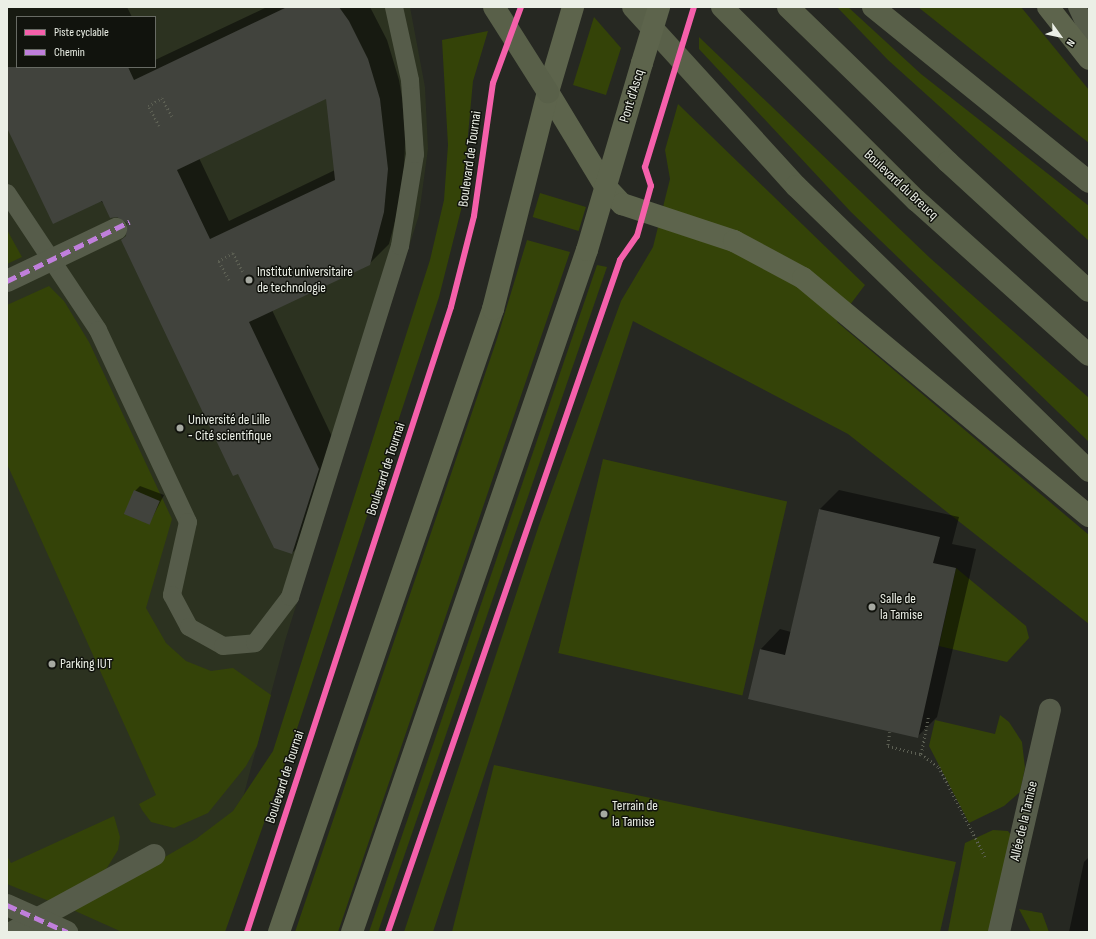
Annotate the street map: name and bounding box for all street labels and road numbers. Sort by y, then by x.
street label: Pont d'Ascq [616,67,648,125]
street label: Boulevard de Tournai [455,110,485,208]
street label: Boulevard du Breucq [860,146,942,224]
street label: Boulevard de Tournai [363,420,409,518]
street label: Boulevard de Tournai [262,728,308,826]
street label: Allée de la Tamise [1007,780,1041,862]

